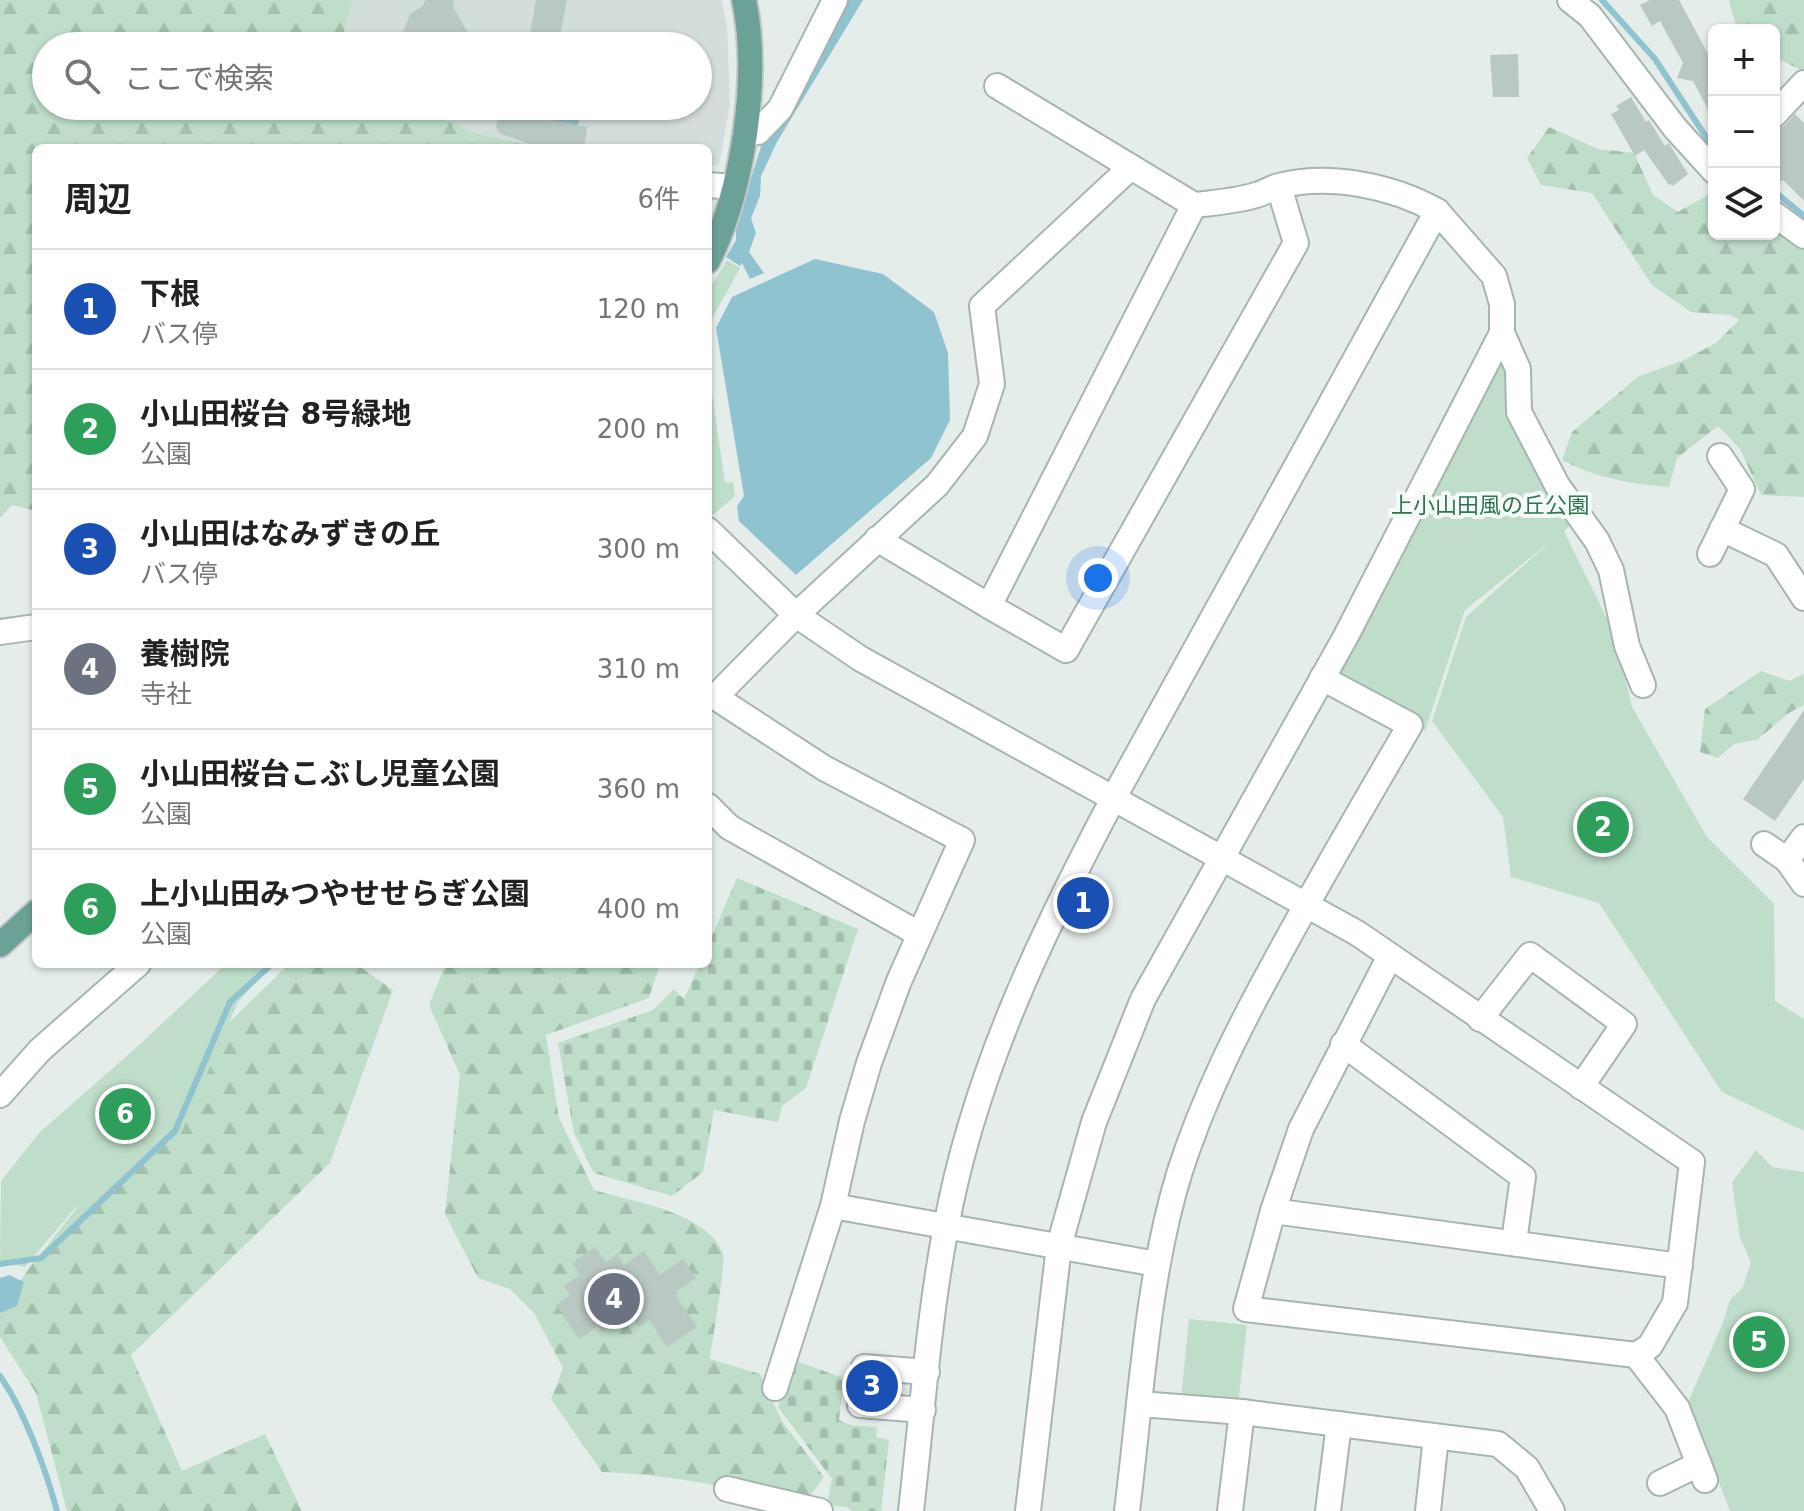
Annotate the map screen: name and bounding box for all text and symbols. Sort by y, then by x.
map controls [1708,24,1780,240]
button: + [1708,24,1780,96]
search box [32,32,712,120]
icon: search [60,54,104,98]
text: ここで検索 [124,61,274,96]
button: − [1708,96,1780,168]
button: layers [1708,168,1780,240]
text: 周辺 [64,179,132,219]
text: 6件 [637,184,680,214]
text: 下根 [140,276,200,311]
text: 1 [81,294,99,324]
text: 120 m [597,294,680,324]
text: バス停 [140,319,218,349]
text: 小山田桜台 8号緑地 [140,396,411,431]
text: 2 [81,414,99,444]
text: 200 m [597,414,680,444]
text: 公園 [140,439,192,469]
park label: 上小山田風の丘公園 [1391,493,1589,518]
text: 小山田はなみずきの丘 [140,516,440,551]
text: 3 [81,534,99,564]
text: 300 m [597,534,680,564]
your location [1078,558,1118,598]
text: バス停 [140,559,218,589]
text: 養樹院 [140,636,230,671]
text: 4 [81,654,99,684]
text: 310 m [597,654,680,684]
text: 寺社 [140,679,192,709]
text: 小山田桜台こぶし児童公園 [140,756,500,791]
text: 5 [81,774,99,804]
text: 360 m [597,774,680,804]
pin: 2 [1577,797,1629,857]
text: 公園 [140,799,192,829]
pin: 1 [1057,873,1109,933]
text: 上小山田みつやせせらぎ公園 [140,876,530,911]
text: 6 [81,894,99,924]
text: 400 m [597,894,680,924]
text: 公園 [140,919,192,949]
pin: 6 [99,1084,151,1144]
pin: 4 [588,1269,640,1329]
pin: 5 [1733,1312,1785,1372]
pin: 3 [846,1356,898,1416]

